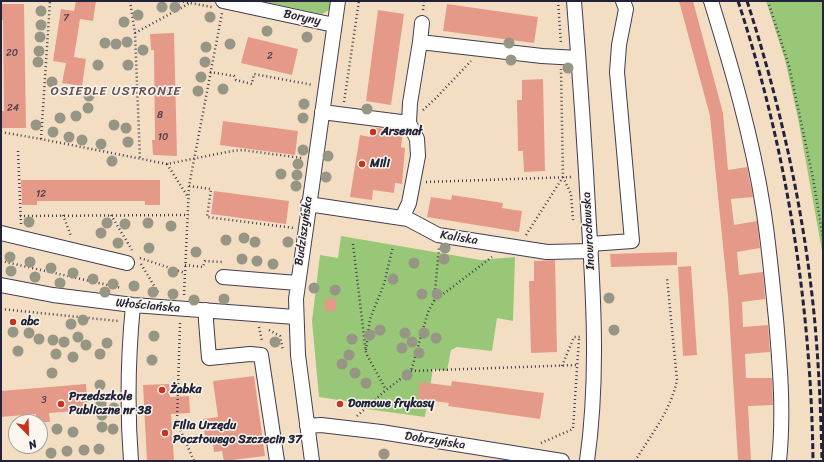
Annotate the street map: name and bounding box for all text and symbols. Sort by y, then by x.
street label: Boryny [282,7,322,29]
house number: 7 [63,12,69,24]
house number: 20 [6,47,18,59]
house number: 2 [267,50,273,62]
district label: OSIEDLE USTRONIE [52,84,180,100]
house number: 24 [7,102,19,114]
house number: 8 [157,109,163,121]
place label: Arsenał [381,125,422,139]
marker: Arsenał [368,127,378,137]
house number: 10 [158,131,168,143]
place label: Mili [370,157,390,171]
marker: Mili [357,159,367,169]
house number: 12 [36,188,46,200]
street label: Inowrocławska [580,192,598,270]
street label: Budziszyńska [292,195,316,267]
street label: Kaliska [439,228,479,248]
street label: Włościańska [115,296,181,316]
place label: abc [21,315,40,329]
marker: abc [8,317,18,327]
place label: Żabka [170,383,202,397]
marker: Żabka [157,385,167,395]
place label: Przedszkole Publiczne nr 38 [69,390,151,418]
house number: 3 [41,394,47,406]
place label: Domowe frykasy [348,397,434,411]
marker: Przedszkole Publiczne nr 38 [56,399,66,409]
marker: Domowe frykasy [335,399,345,409]
north arrow [8,414,48,454]
place label: Filia Urzędu Pocztowego Szczecin 37 [173,419,302,447]
marker: Filia Urzędu Pocztowego Szczecin 37 [160,428,170,438]
street label: Dobrzyńska [404,429,466,453]
text: N [25,434,40,455]

